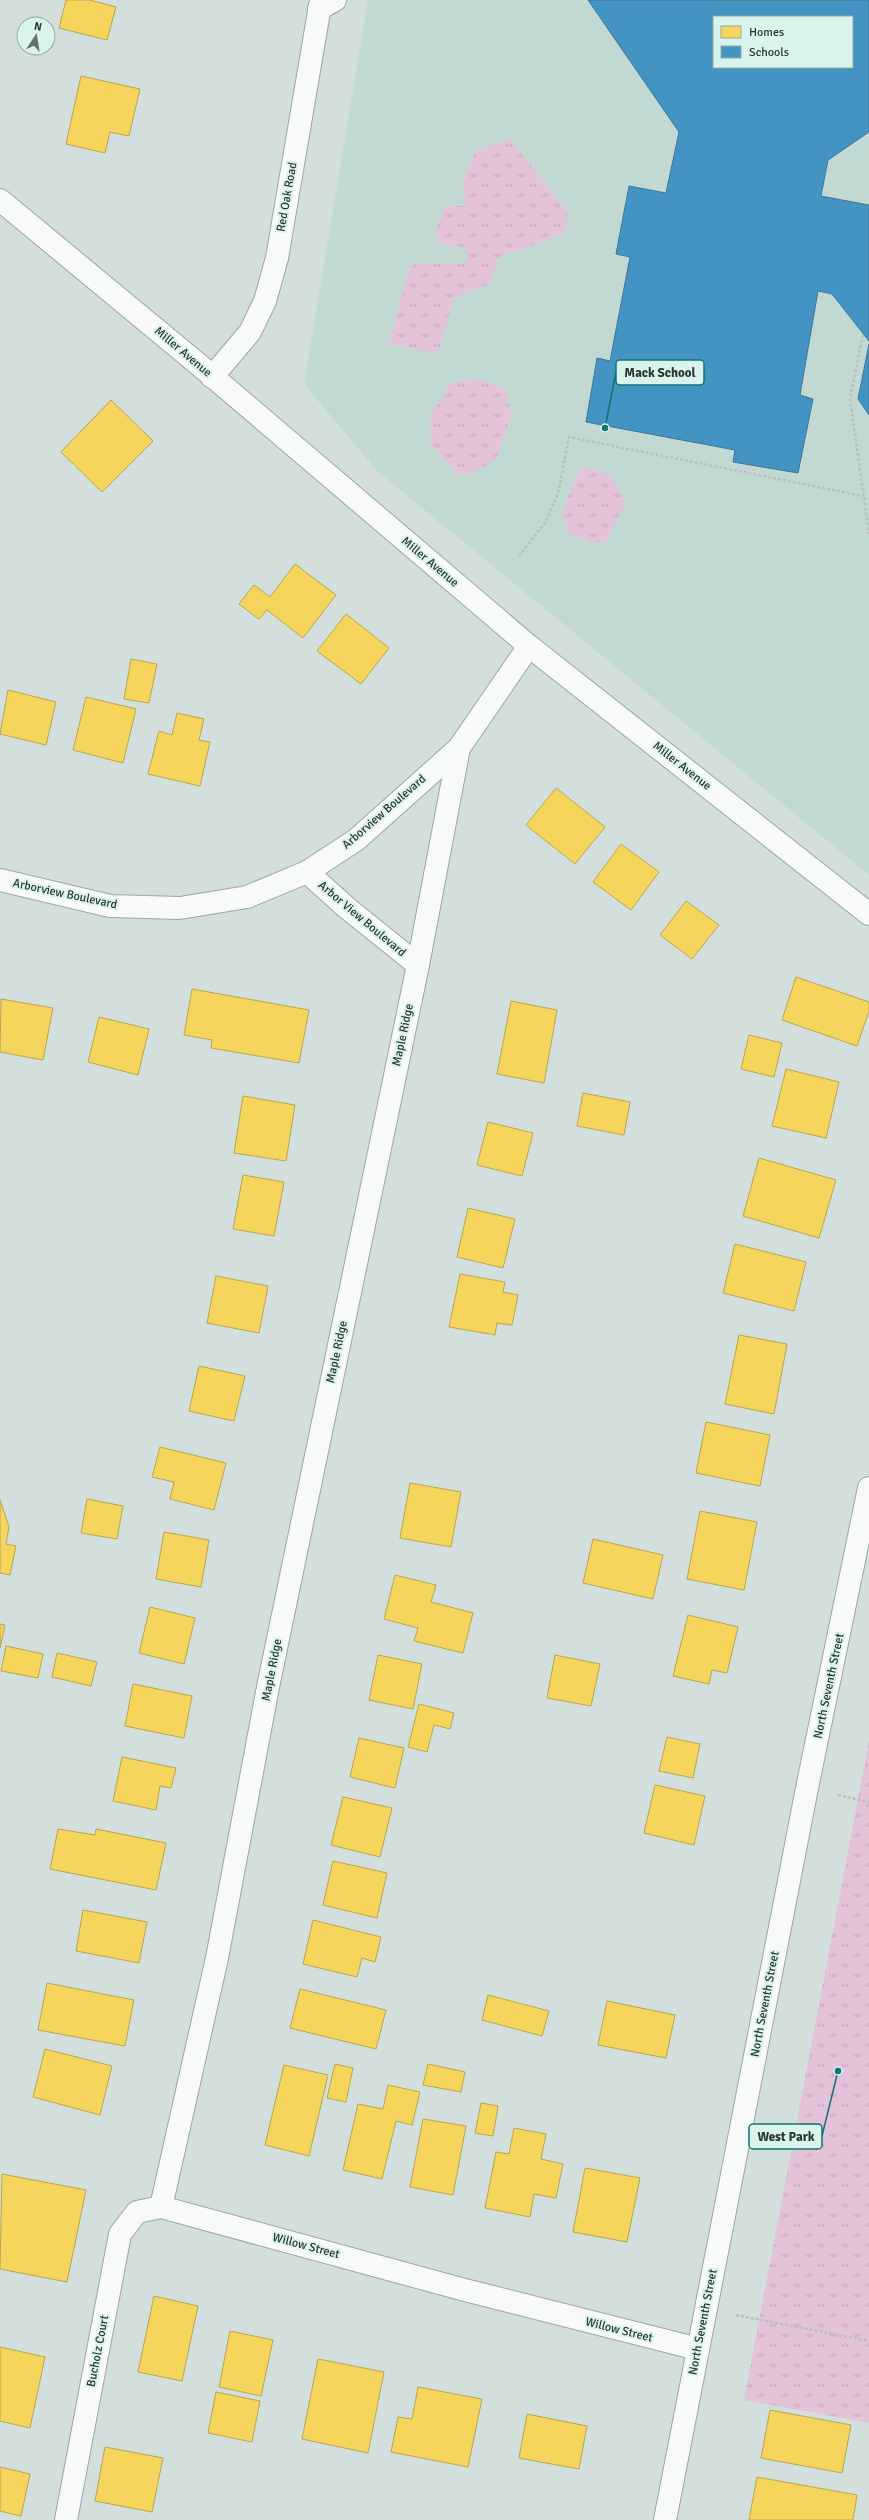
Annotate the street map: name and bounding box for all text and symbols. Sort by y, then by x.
north arrow [16,16,56,56]
legend [713,16,853,68]
text: N [33,20,43,34]
text: Homes [749,25,784,40]
text: Schools [749,45,789,60]
street label: Red Oak Road [274,161,300,233]
street label: Miller Avenue [151,324,215,380]
callout: Mack School [616,360,704,385]
text: Mack School [624,365,696,381]
street label: Miller Avenue [398,534,462,590]
street label: Miller Avenue [650,738,714,794]
street label: Arborview Boulevard [339,771,429,853]
street label: Arborview Boulevard [11,876,119,912]
street label: Arbor View Boulevard [315,878,409,960]
street label: Maple Ridge [389,1002,417,1068]
street label: Maple Ridge [323,1319,351,1385]
street label: North Seventh Street [810,1632,848,1740]
street label: Maple Ridge [259,1637,285,1703]
street label: North Seventh Street [747,1950,783,2058]
callout: West Park [749,2124,822,2149]
text: West Park [757,2129,815,2145]
street label: Willow Street [271,2230,341,2262]
street label: North Seventh Street [685,2268,721,2376]
street label: Bucholz Court [84,2314,112,2388]
street label: Willow Street [584,2314,654,2346]

